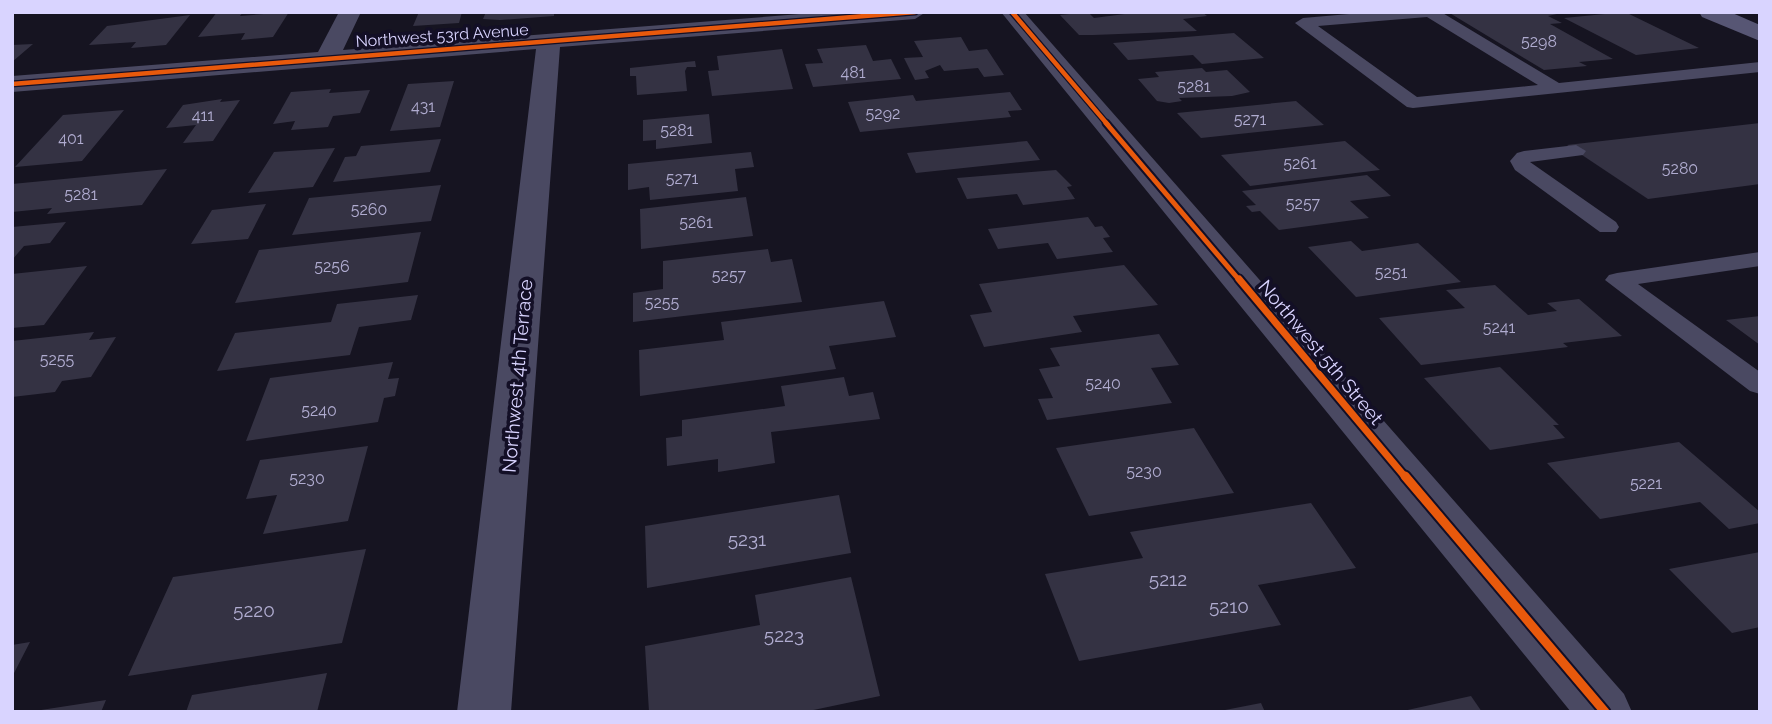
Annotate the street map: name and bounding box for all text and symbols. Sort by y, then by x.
street label: Northwest 53rd Avenue [355,20,529,51]
house number: 5298 [1521,32,1557,51]
house number: 481 [840,63,866,82]
house number: 5281 [1177,77,1211,96]
house number: 431 [411,97,435,116]
house number: 5292 [866,104,900,123]
house number: 411 [192,106,214,125]
house number: 5271 [1234,110,1266,129]
house number: 5281 [660,121,694,140]
house number: 401 [58,129,84,148]
house number: 5261 [1283,154,1317,173]
house number: 5280 [1662,159,1698,178]
house number: 5271 [666,169,698,188]
house number: 5281 [64,185,98,204]
house number: 5257 [1286,194,1321,213]
house number: 5260 [351,200,387,219]
house number: 5261 [679,213,713,232]
house number: 5256 [314,257,350,276]
house number: 5251 [1375,263,1407,282]
house number: 5257 [712,266,747,285]
street label: Northwest 5th Street [1254,275,1388,429]
street label: Northwest 4th Terrace [498,278,536,474]
house number: 5255 [645,293,680,312]
house number: 5241 [1483,318,1515,337]
house number: 5255 [40,350,75,369]
house number: 5240 [1085,374,1121,393]
house number: 5240 [301,401,337,420]
house number: 5230 [1126,462,1162,481]
house number: 5230 [289,469,325,488]
house number: 5221 [1630,474,1662,493]
house number: 5231 [728,528,766,550]
house number: 5212 [1149,568,1187,590]
house number: 5210 [1209,595,1249,617]
house number: 5220 [233,599,275,621]
house number: 5223 [764,624,804,646]

